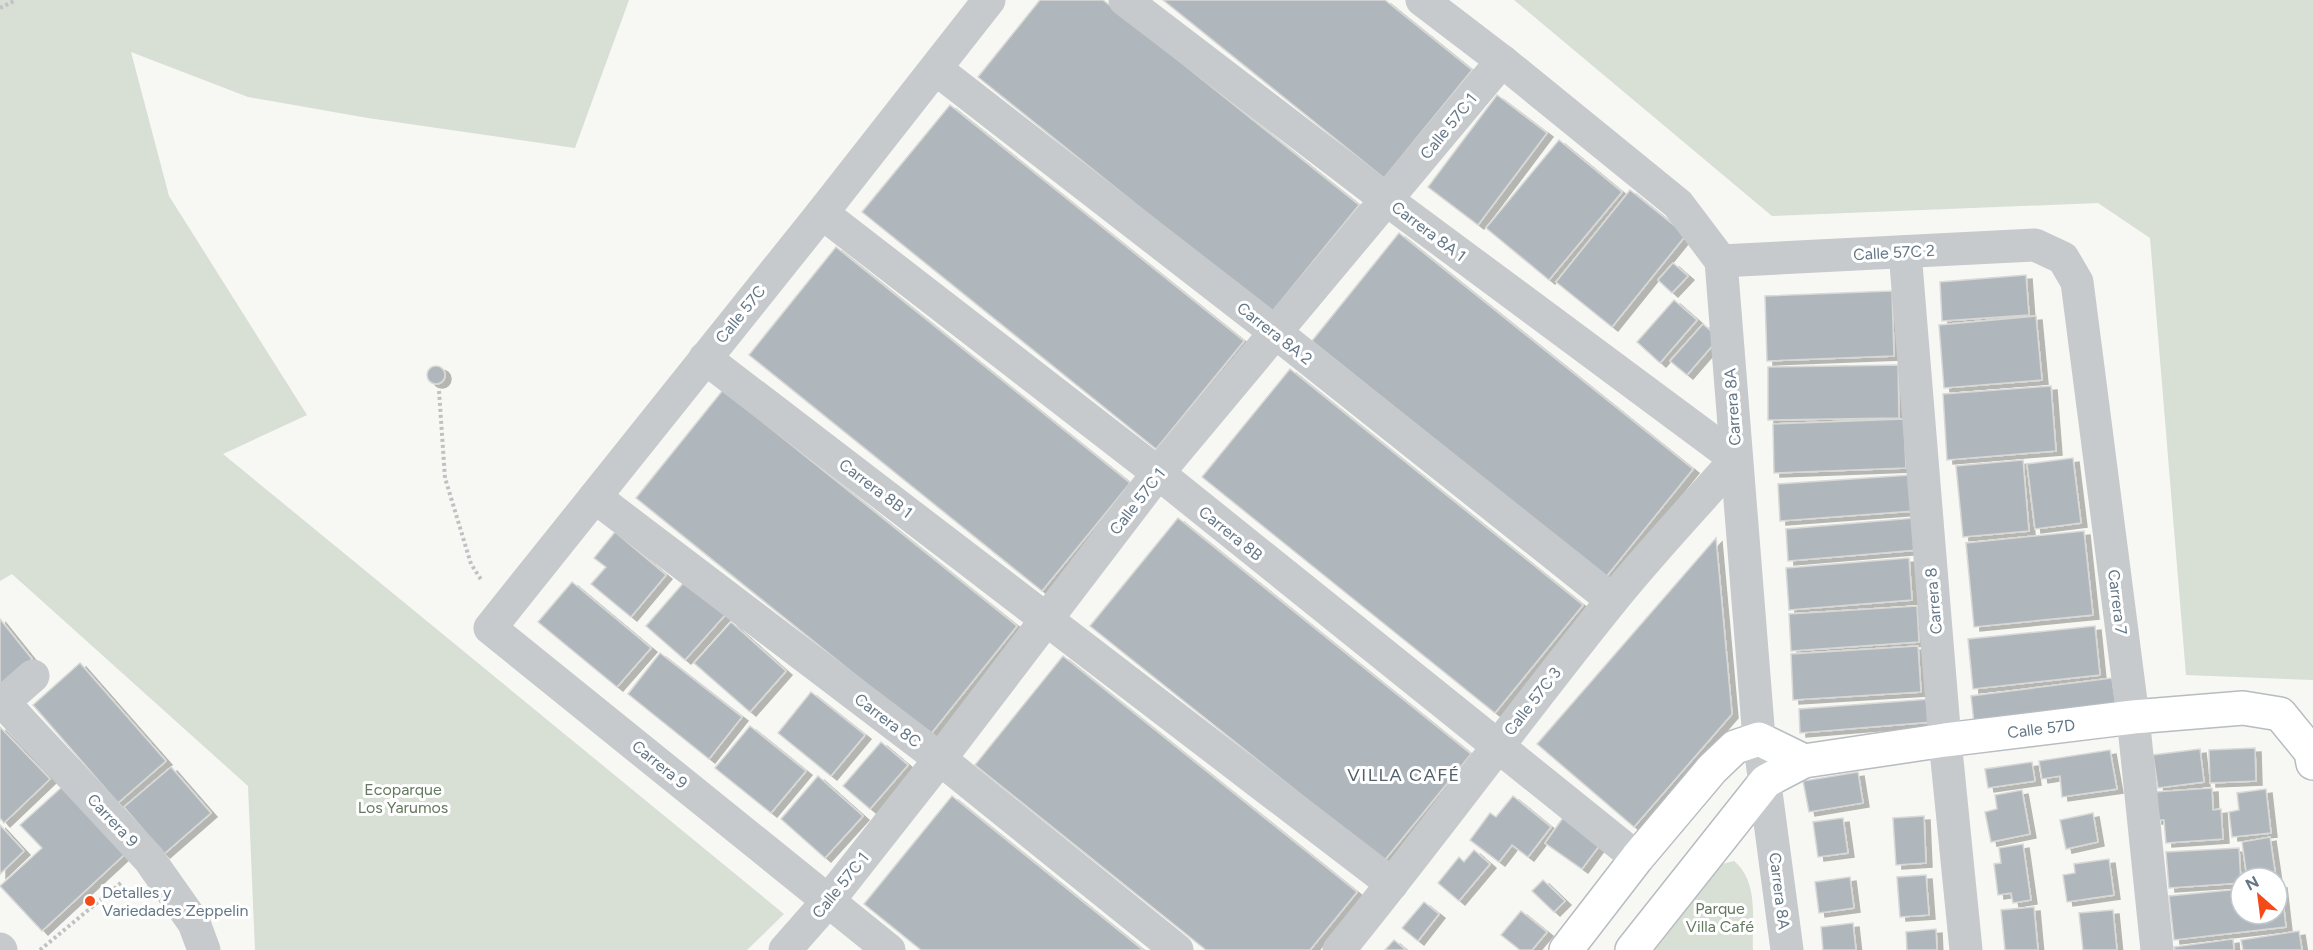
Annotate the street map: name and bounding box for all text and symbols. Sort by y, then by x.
street label: Calle 57C 1 [1416,90,1481,163]
street label: Carrera 8A 1 [1388,197,1470,265]
street label: Calle 57C 2 [1853,241,1935,264]
street label: Calle 57C [711,282,769,347]
street label: Carrera 8A 2 [1233,298,1316,369]
street label: Carrera 8A [1720,368,1745,446]
street label: Carrera 8B 1 [835,455,916,522]
street label: Calle 57C 1 [1105,464,1169,538]
street label: Carrera 8B [1195,502,1267,565]
street label: Carrera 8 [1921,567,1946,635]
street label: Carrera 7 [2104,568,2131,636]
street label: Calle 57C 3 [1500,663,1565,739]
street label: Carrera 8C [851,689,925,751]
street label: Calle 57D [2006,715,2076,742]
street label: Carrera 9 [628,736,691,792]
district label: VILLA CAFÉ [1347,764,1461,786]
park label: Ecoparque Los Yarumos [358,780,448,817]
street label: Carrera 9 [83,790,142,851]
street label: Calle 57C 1 [808,849,873,922]
street label: Carrera 8A [1765,851,1794,931]
north arrow [2229,866,2289,926]
text: N [2242,872,2262,894]
place label: Detalles y Variedades Zeppelin [102,883,248,920]
marker: Detalles y Variedades Zeppelin [83,894,97,908]
park label: Parque Villa Café [1686,899,1754,936]

